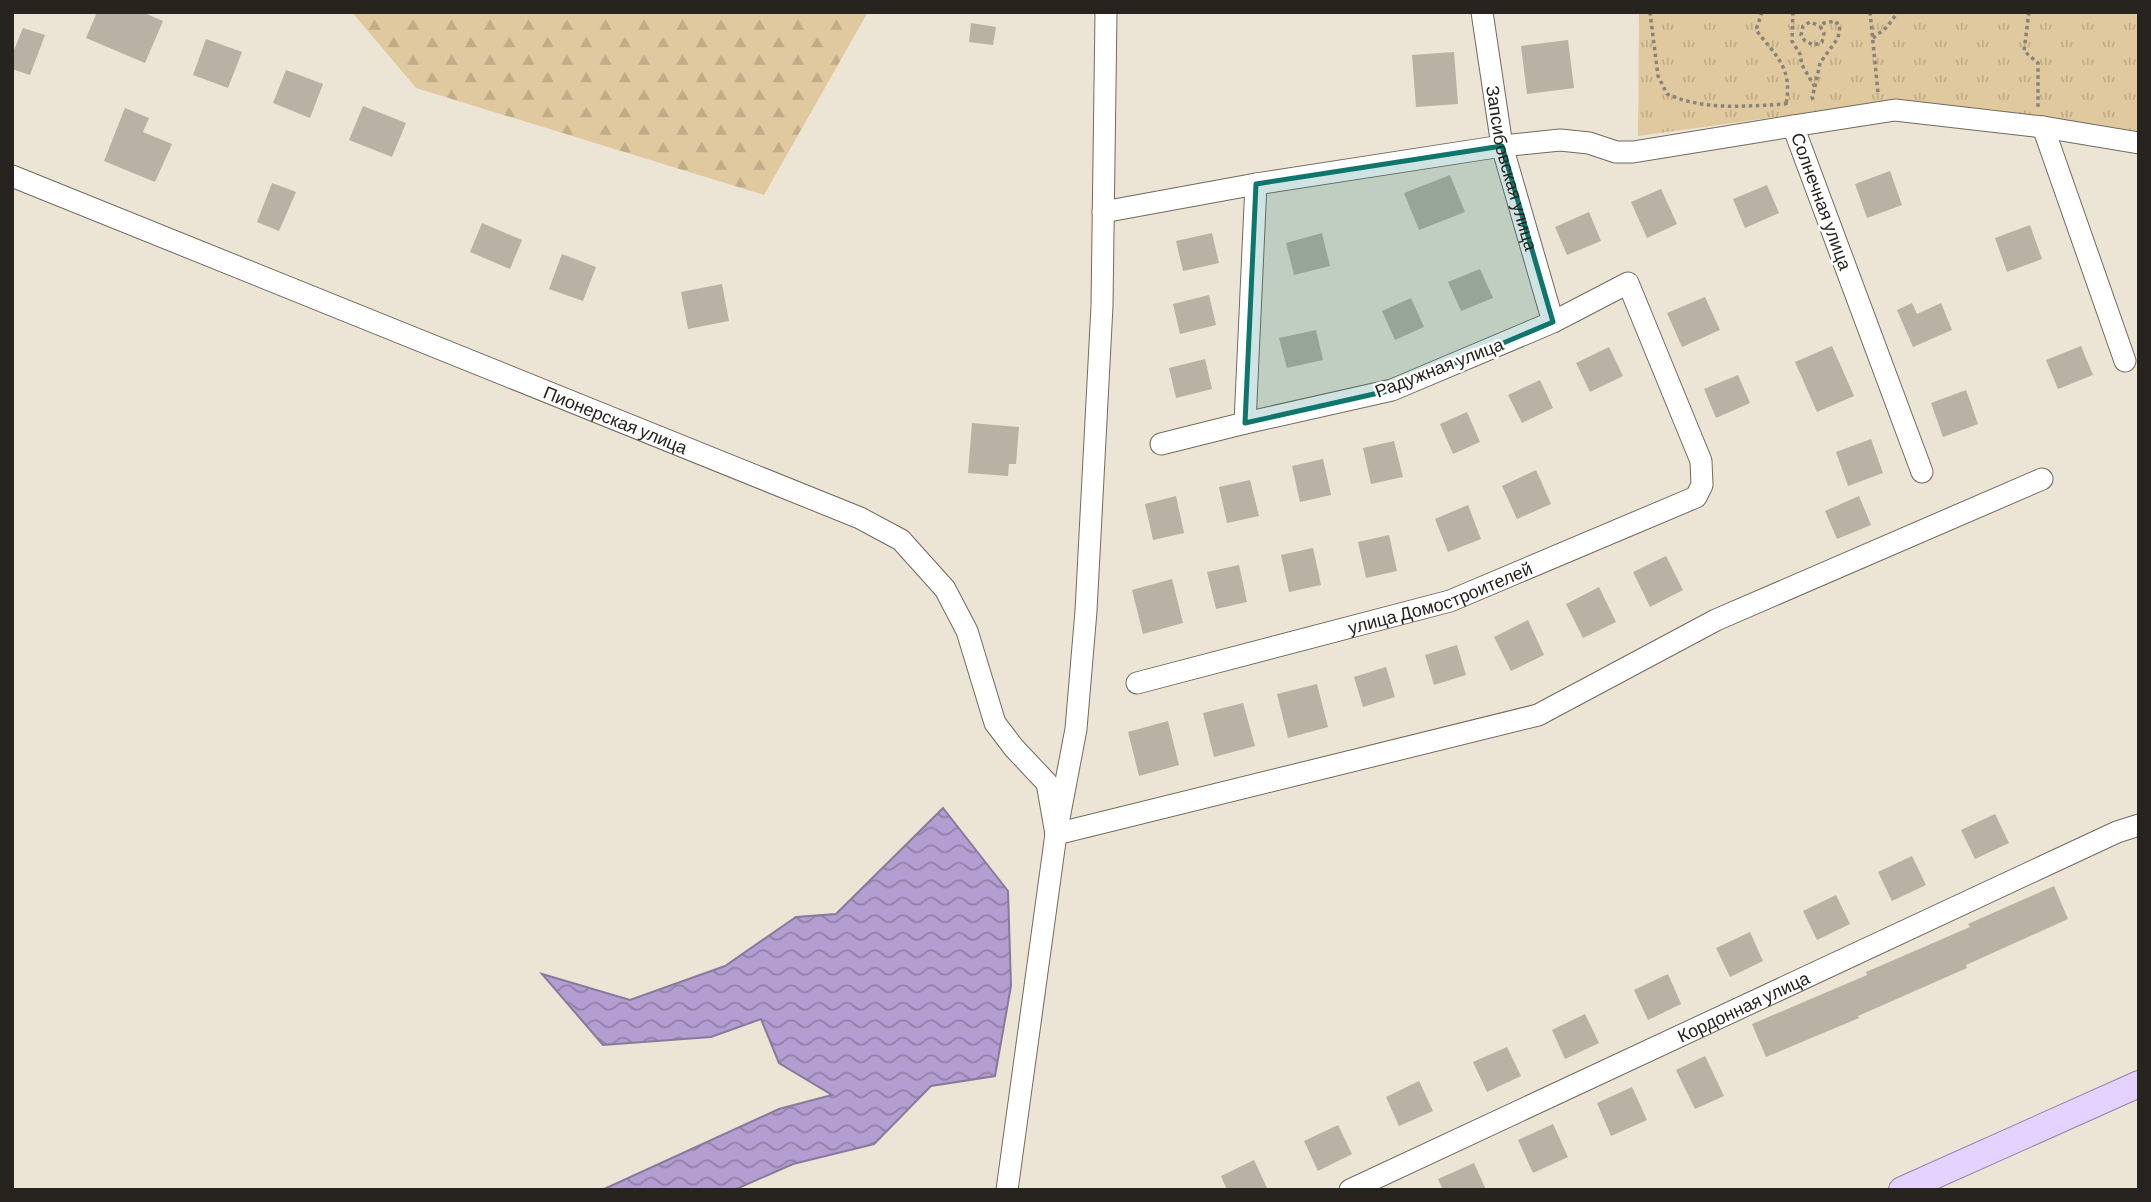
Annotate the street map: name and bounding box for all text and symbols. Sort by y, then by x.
street label: Запсибовская улица [1482,84,1543,254]
street label: Солнечная улица [1787,129,1857,274]
street label: Радужная улица [1372,332,1507,402]
street label: Пионерская улица [541,381,692,459]
street label: улица Домостроителей [1345,557,1535,638]
street label: Кордонная улица [1674,966,1814,1047]

